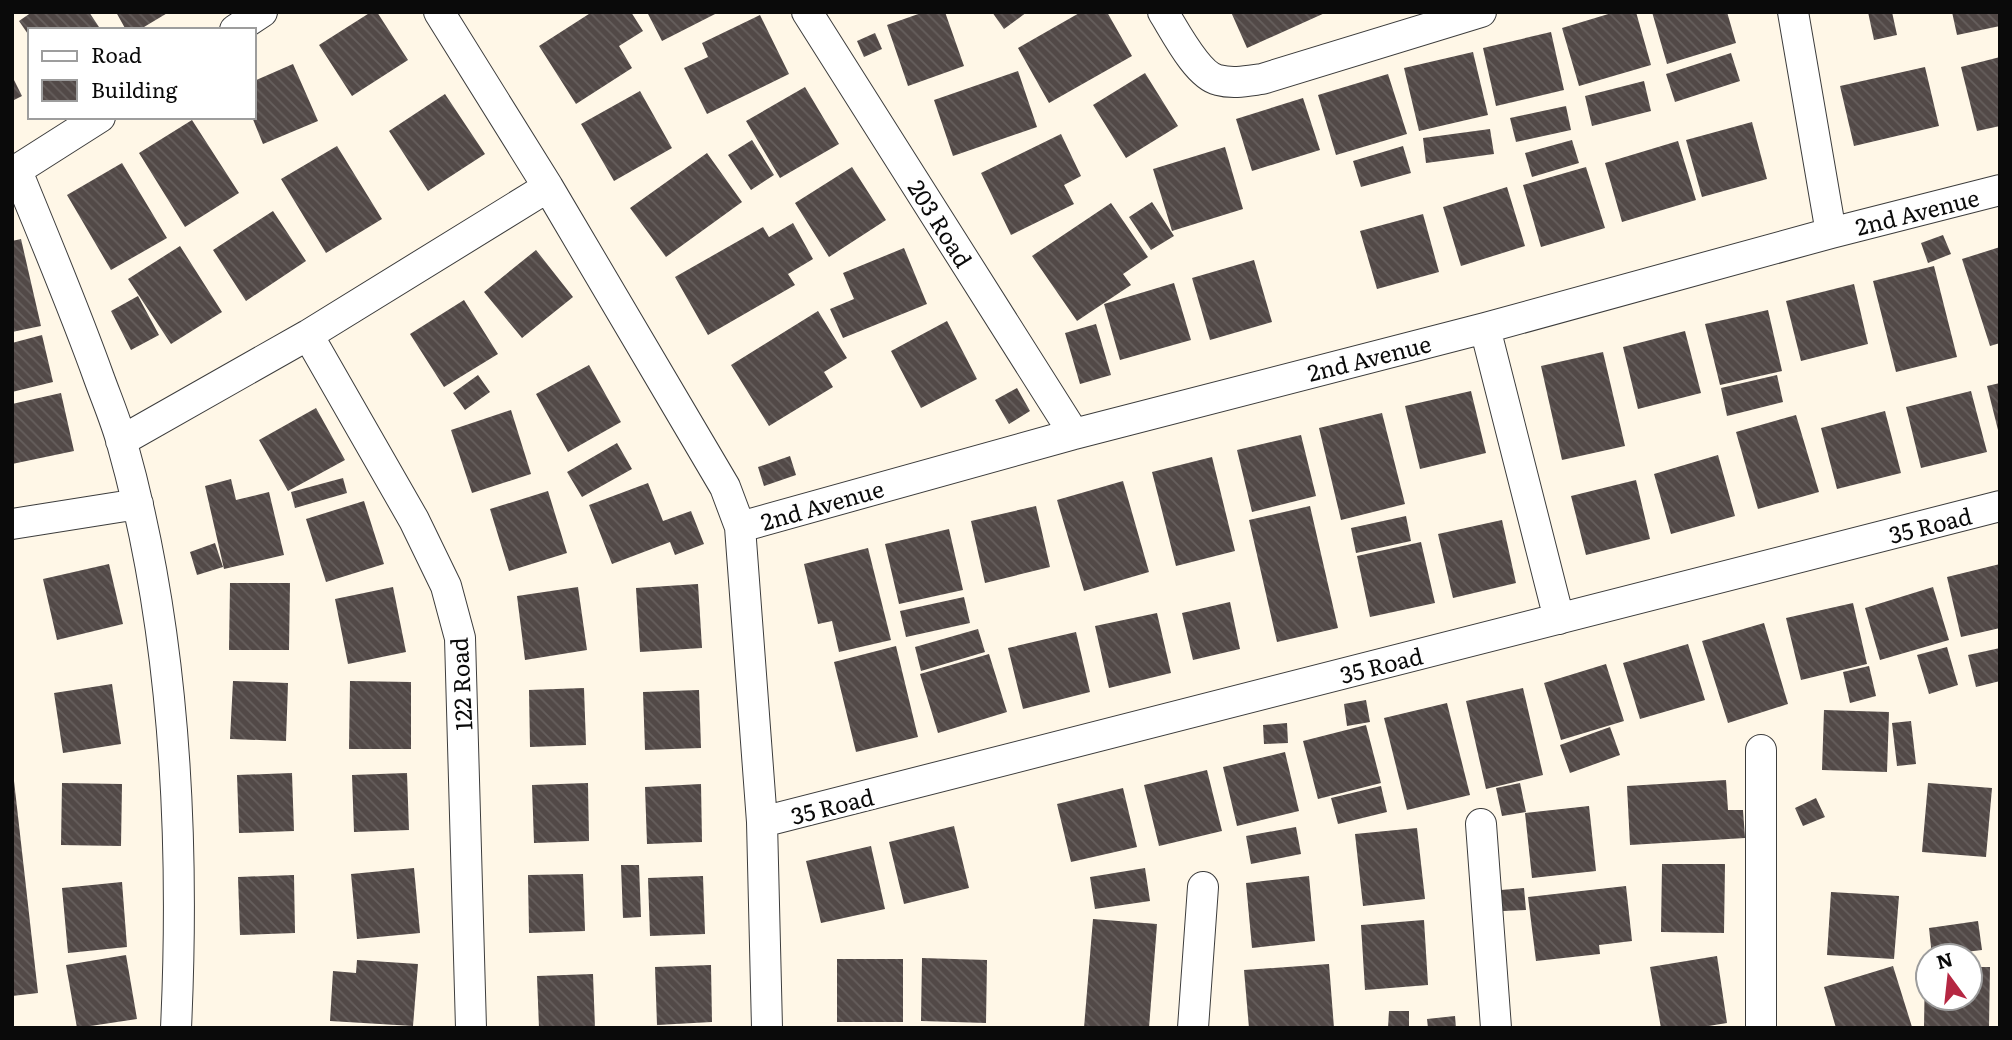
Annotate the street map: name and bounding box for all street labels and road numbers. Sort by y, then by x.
street label: 203 Road [901,173,981,273]
street label: 2nd Avenue [1852,179,1982,243]
street label: 2nd Avenue [1304,325,1434,389]
street label: 2nd Avenue [757,470,887,538]
street label: 35 Road [1885,497,1975,551]
street label: 122 Road [441,637,479,731]
street label: 35 Road [1336,637,1426,691]
street label: 35 Road [787,778,877,832]

